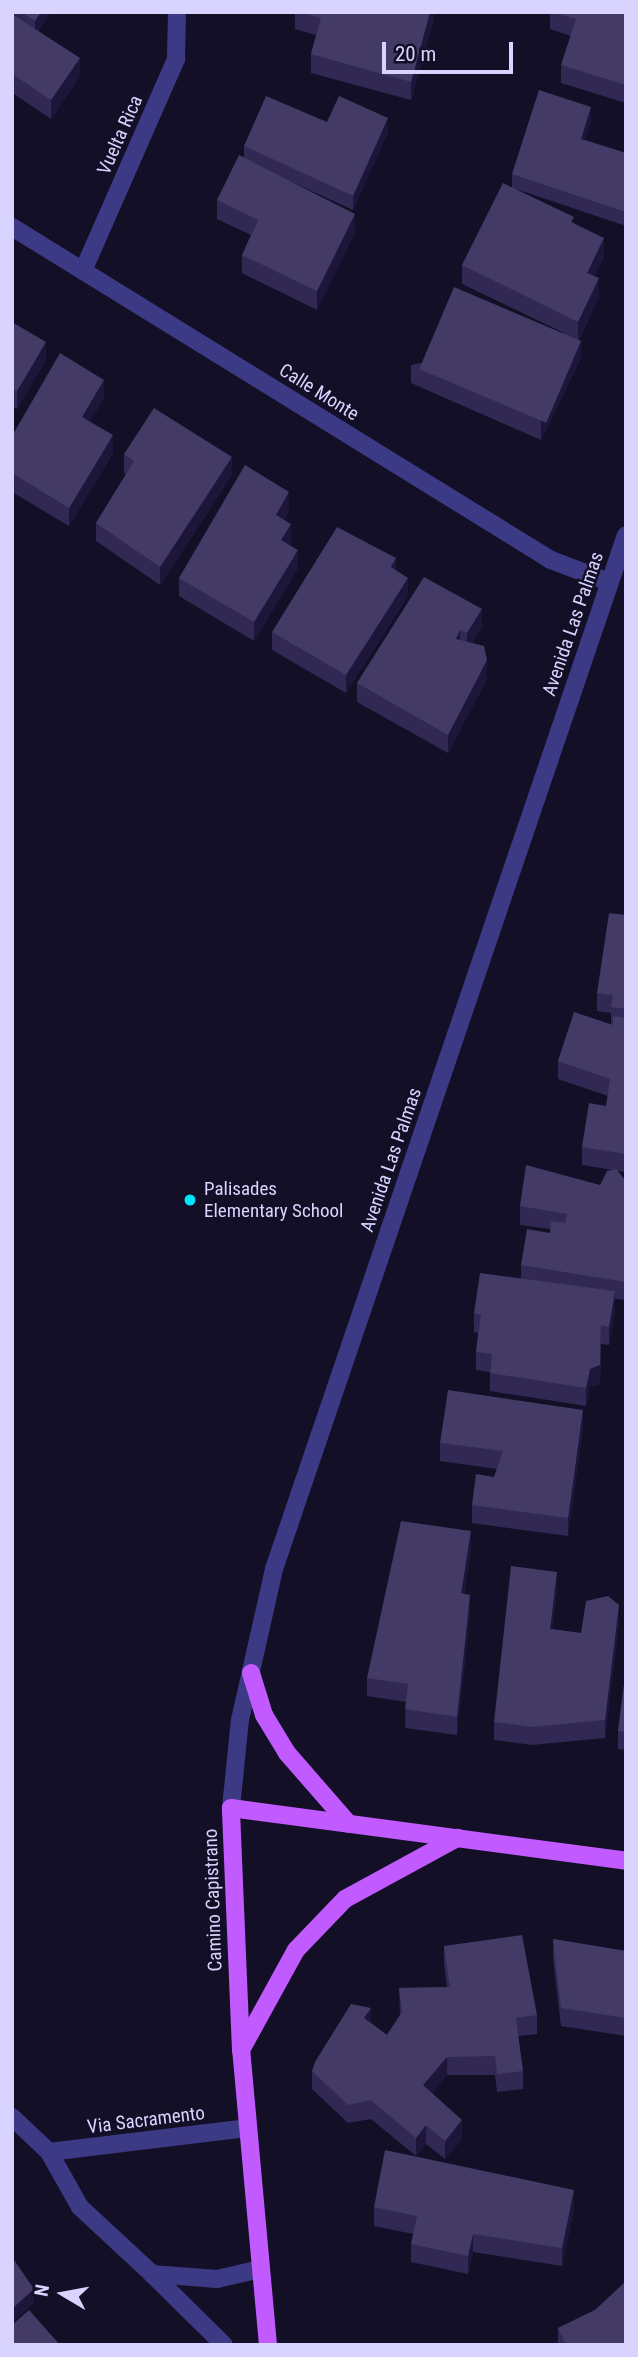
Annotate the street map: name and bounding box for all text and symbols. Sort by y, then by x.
scale bar [386,28,517,72]
text: 20 m [395,42,436,66]
street label: Vuelta Rica [92,92,148,178]
street label: Calle Monte [275,359,363,425]
street label: Avenida Las Palmas [538,549,608,699]
street label: Avenida Las Palmas [356,1085,426,1235]
place label: Palisades Elementary School [204,1178,343,1222]
marker: Palisades Elementary School [182,1192,198,1208]
street label: Camino Capistrano [199,1828,227,1972]
street label: Via Sacramento [86,2101,206,2139]
north arrow [28,2259,98,2329]
text: N [29,2283,54,2298]

